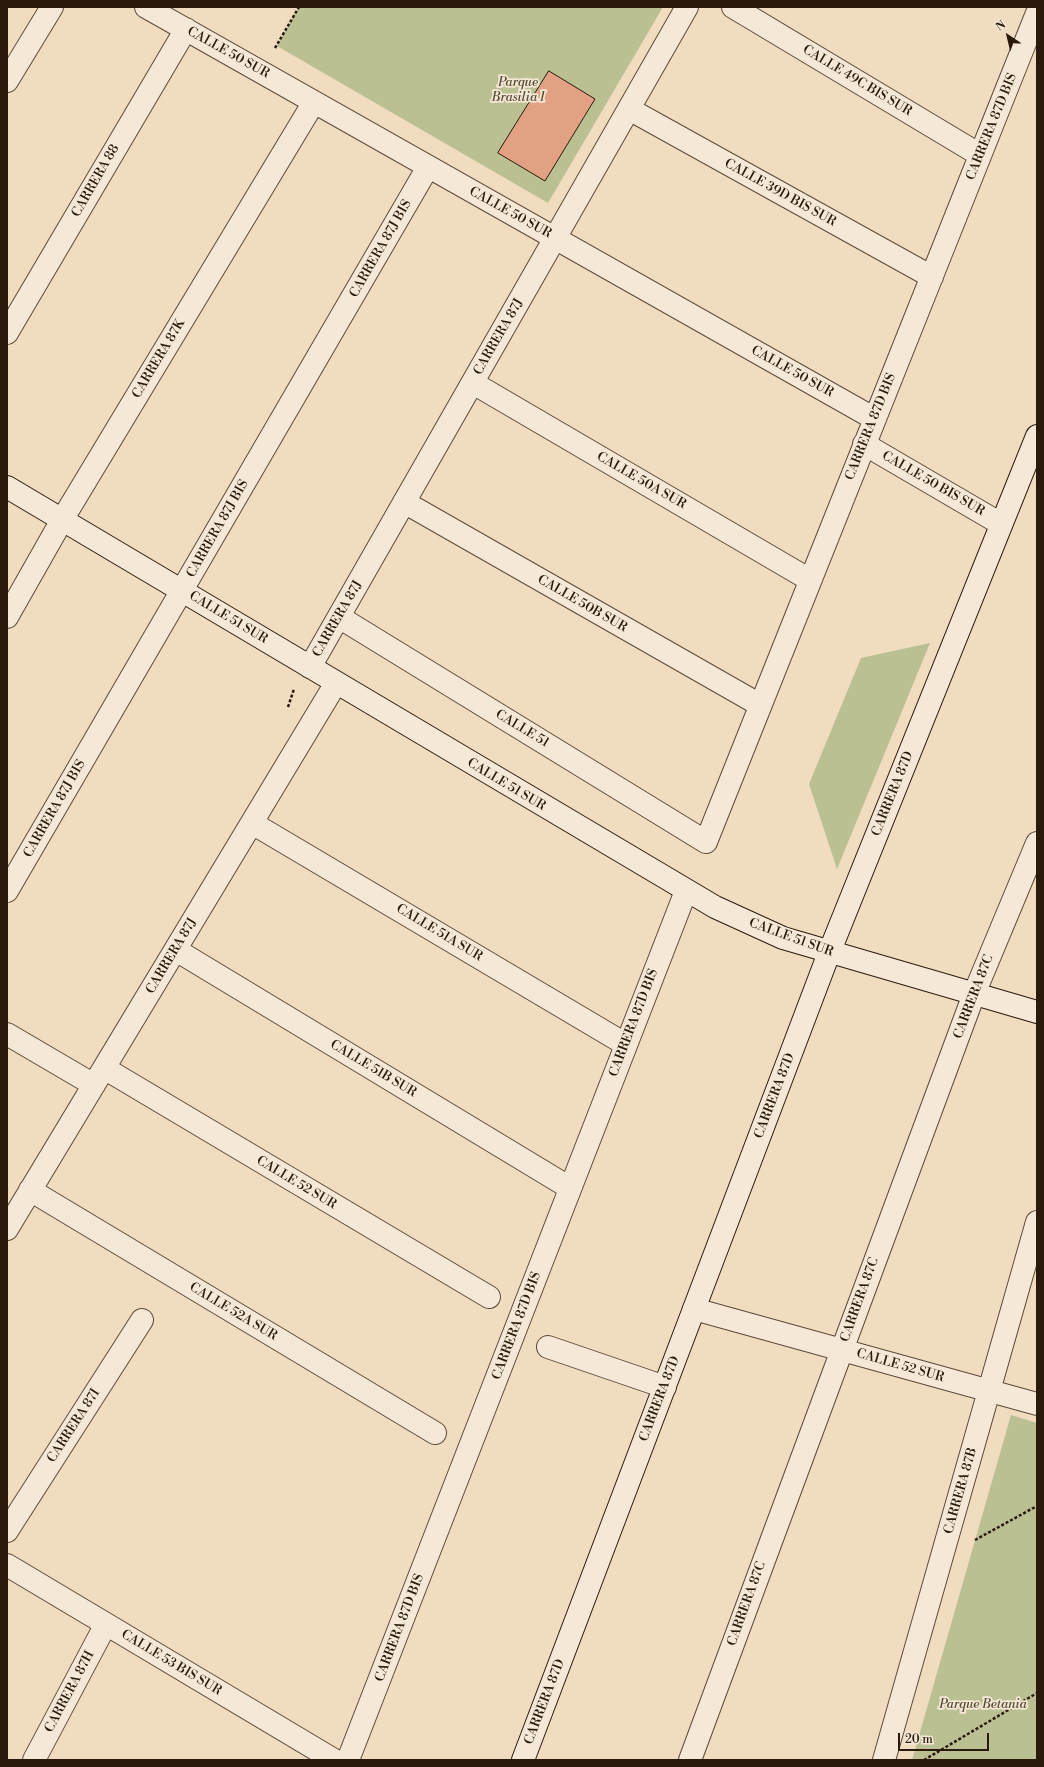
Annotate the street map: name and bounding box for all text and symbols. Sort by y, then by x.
north arrow [988,16,1028,56]
text: N [994,18,1009,34]
street label: CALLE 50 SUR [184,24,272,82]
street label: CALLE 49C BIS SUR [800,42,914,120]
street label: CARRERA 87D BIS [963,71,1021,183]
park label: Parque Brasilia I [492,75,544,106]
street label: CARRERA 88 [69,142,123,220]
street label: CALLE 39D BIS SUR [721,156,839,230]
street label: CALLE 50 SUR [466,184,554,242]
street label: CARRERA 87J BIS [347,197,415,301]
street label: CARRERA 87J [471,296,527,378]
street label: CARRERA 87K [129,317,189,401]
street label: CALLE 50 SUR [748,343,836,401]
street label: CARRERA 87D BIS [842,371,900,483]
street label: CALLE 50 BIS SUR [879,448,987,520]
street label: CALLE 50A SUR [594,449,688,513]
street label: CARRERA 87J BIS [184,477,252,581]
street label: CALLE 50B SUR [534,572,630,636]
street label: CARRERA 87J [310,578,366,660]
street label: CALLE 51 SUR [186,589,270,647]
street label: CALLE 51 [492,707,552,751]
street label: CARRERA 87D [869,749,917,839]
street label: CALLE 51 SUR [464,756,548,814]
street label: CARRERA 87J BIS [21,757,89,861]
street label: CALLE 51A SUR [393,901,485,965]
street label: CARRERA 87J [143,915,201,997]
street label: CALLE 51 SUR [747,916,835,960]
street label: CARRERA 87C [951,953,997,1041]
street label: CARRERA 87D BIS [606,967,662,1079]
street label: CALLE 51B SUR [327,1037,419,1101]
street label: CARRERA 87D [752,1051,798,1141]
street label: CALLE 52 SUR [253,1153,339,1213]
street label: CARRERA 87C [837,1256,883,1344]
street label: CARRERA 87D BIS [489,1270,545,1382]
street label: CALLE 52A SUR [186,1280,280,1344]
street label: CALLE 52 SUR [854,1346,946,1386]
street label: CARRERA 87D [637,1354,683,1444]
street label: CARRERA 87I [44,1386,104,1466]
street label: CARRERA 87B [941,1446,981,1536]
street label: CARRERA 87C [724,1560,770,1648]
street label: CARRERA 87D BIS [372,1572,428,1684]
street label: CALLE 53 BIS SUR [118,1627,224,1699]
street label: CARRERA 87H [42,1648,98,1736]
street label: CARRERA 87D [522,1657,568,1747]
park label: Parque Betania [939,1697,1027,1713]
scale bar [900,1725,991,1751]
text: 20 m [905,1732,933,1747]

